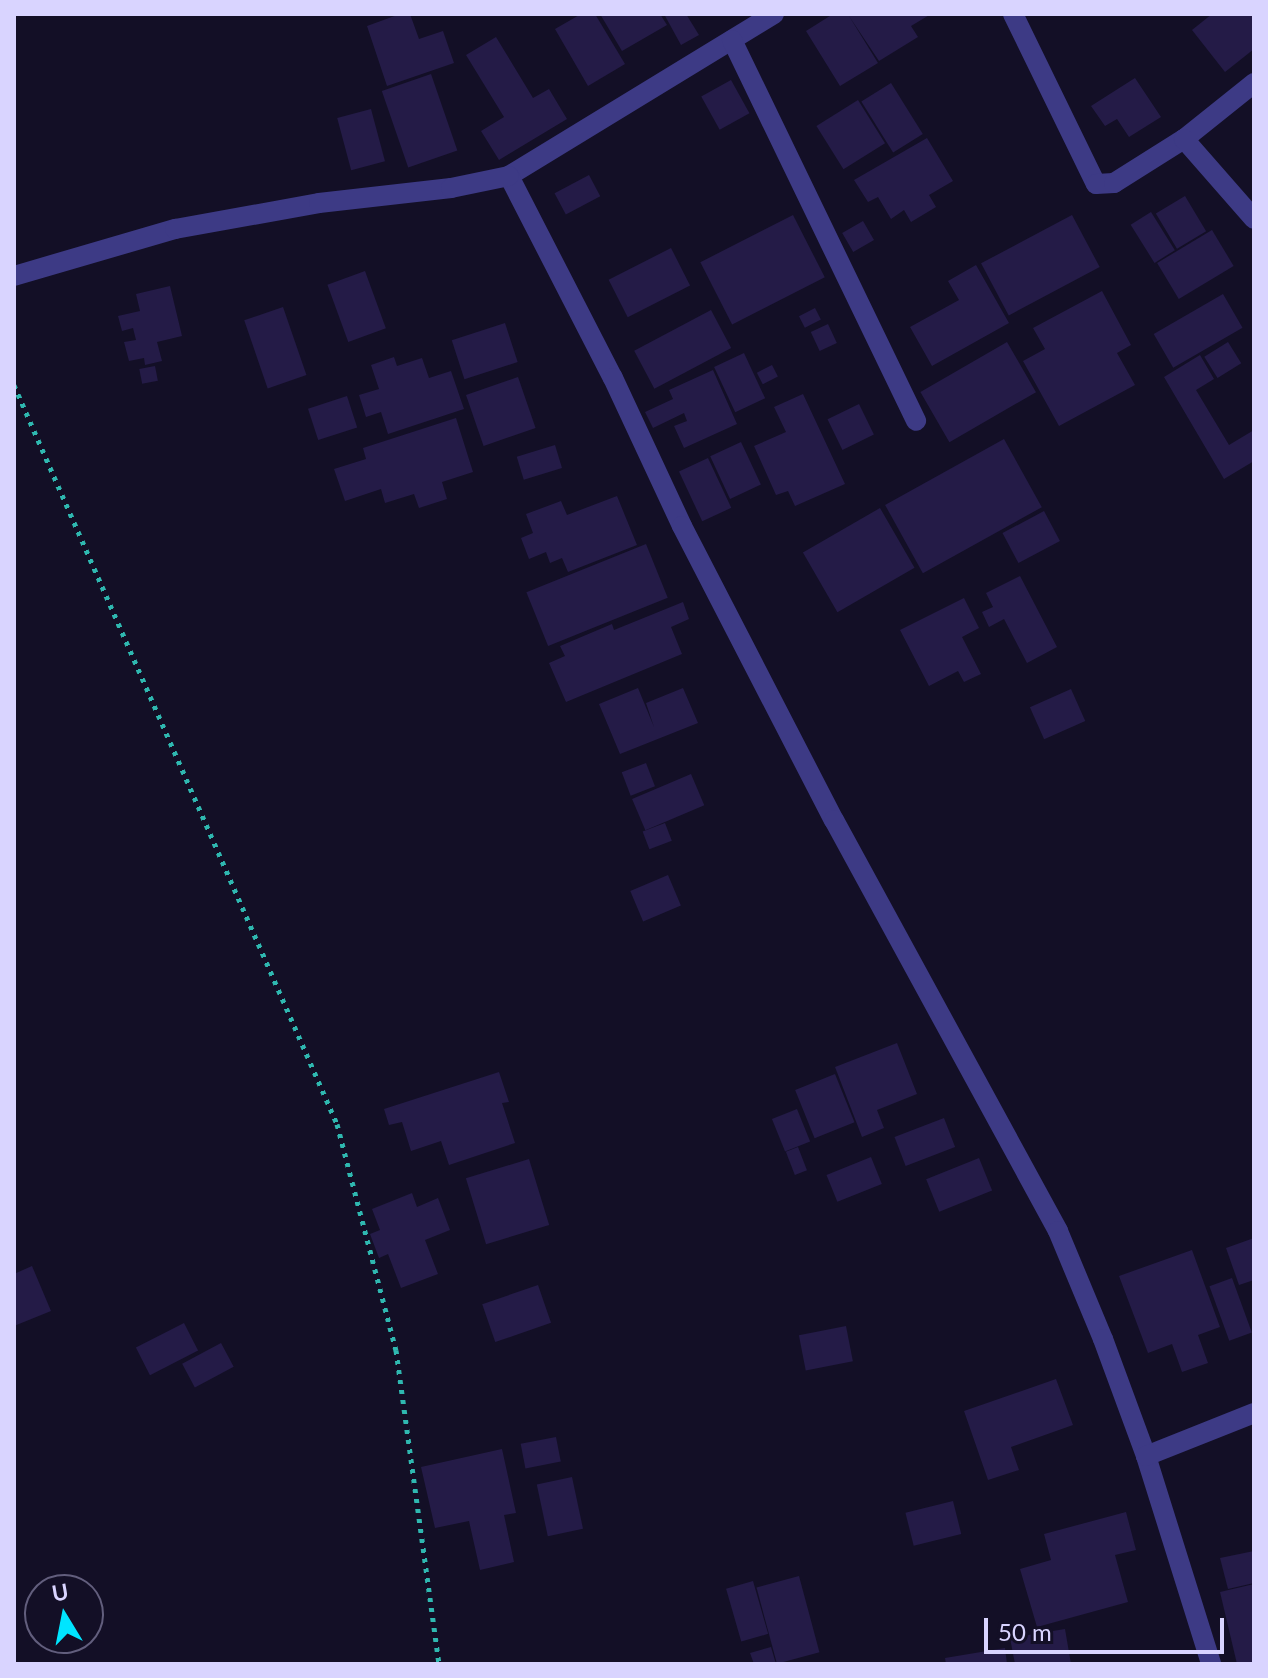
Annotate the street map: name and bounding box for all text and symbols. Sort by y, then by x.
north arrow [24,1574,104,1654]
text: U [50,1577,70,1607]
scale bar [988,1602,1228,1652]
text: 50 m [998,1617,1052,1646]

